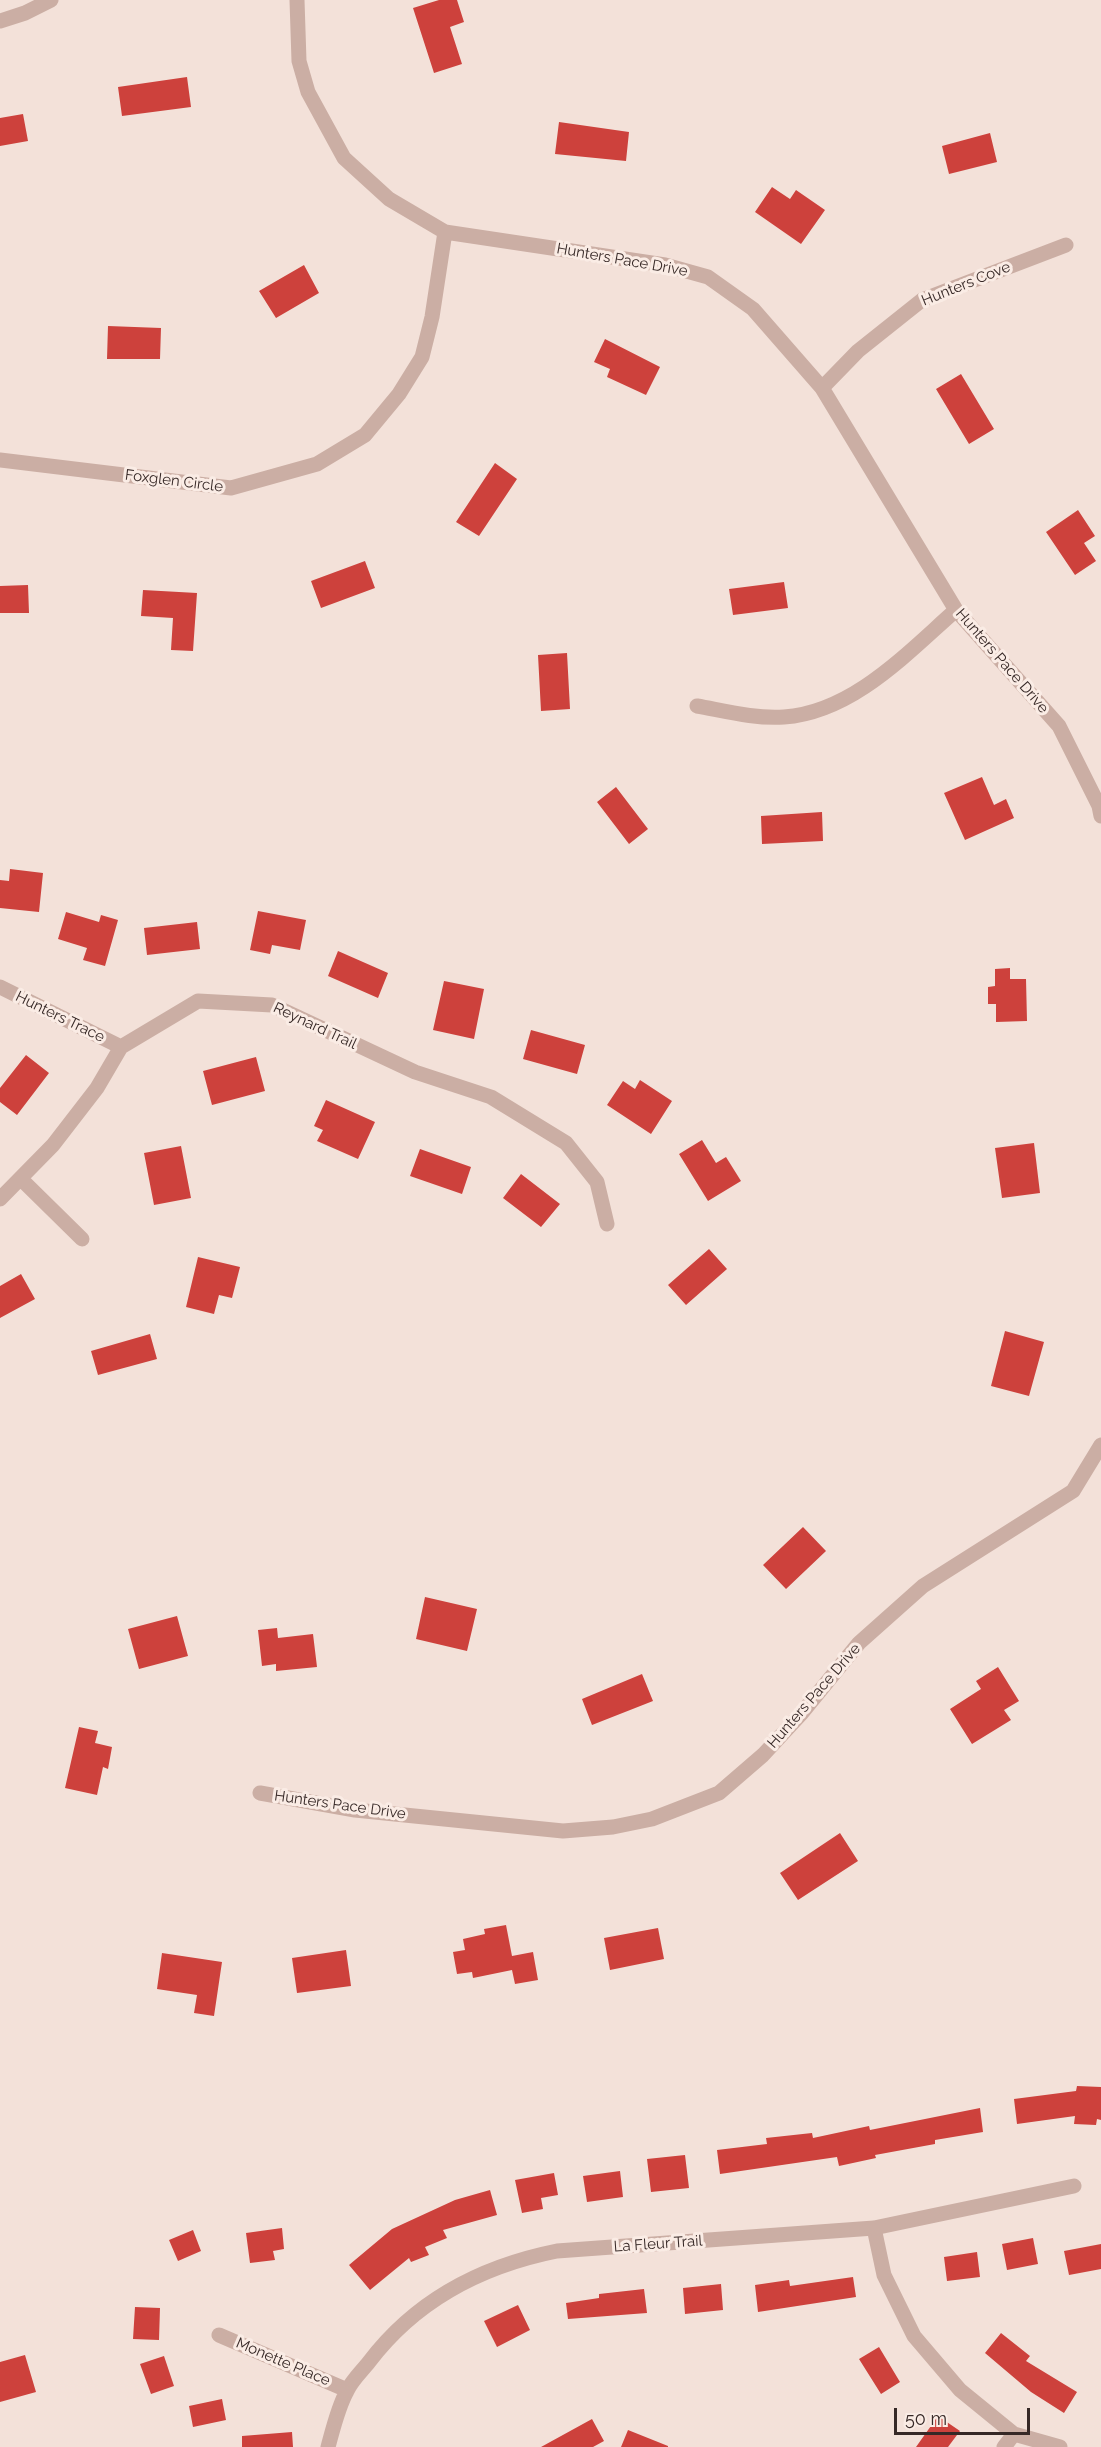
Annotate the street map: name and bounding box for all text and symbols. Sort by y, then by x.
street label: Hunters Pace Drive [555,240,689,280]
street label: Hunters Cove [919,258,1013,310]
street label: Foxglen Circle [124,466,224,496]
street label: Hunters Pace Drive [952,605,1052,717]
street label: Hunters Trace [13,988,107,1046]
street label: Reynard Trail [270,999,360,1053]
street label: Hunters Pace Drive [764,1640,864,1752]
street label: Hunters Pace Drive [273,1787,407,1823]
street label: La Fleur Trail [613,2232,703,2256]
street label: Monette Place [233,2334,333,2390]
scale bar [897,2396,1034,2434]
text: 50 m [905,2408,947,2429]

